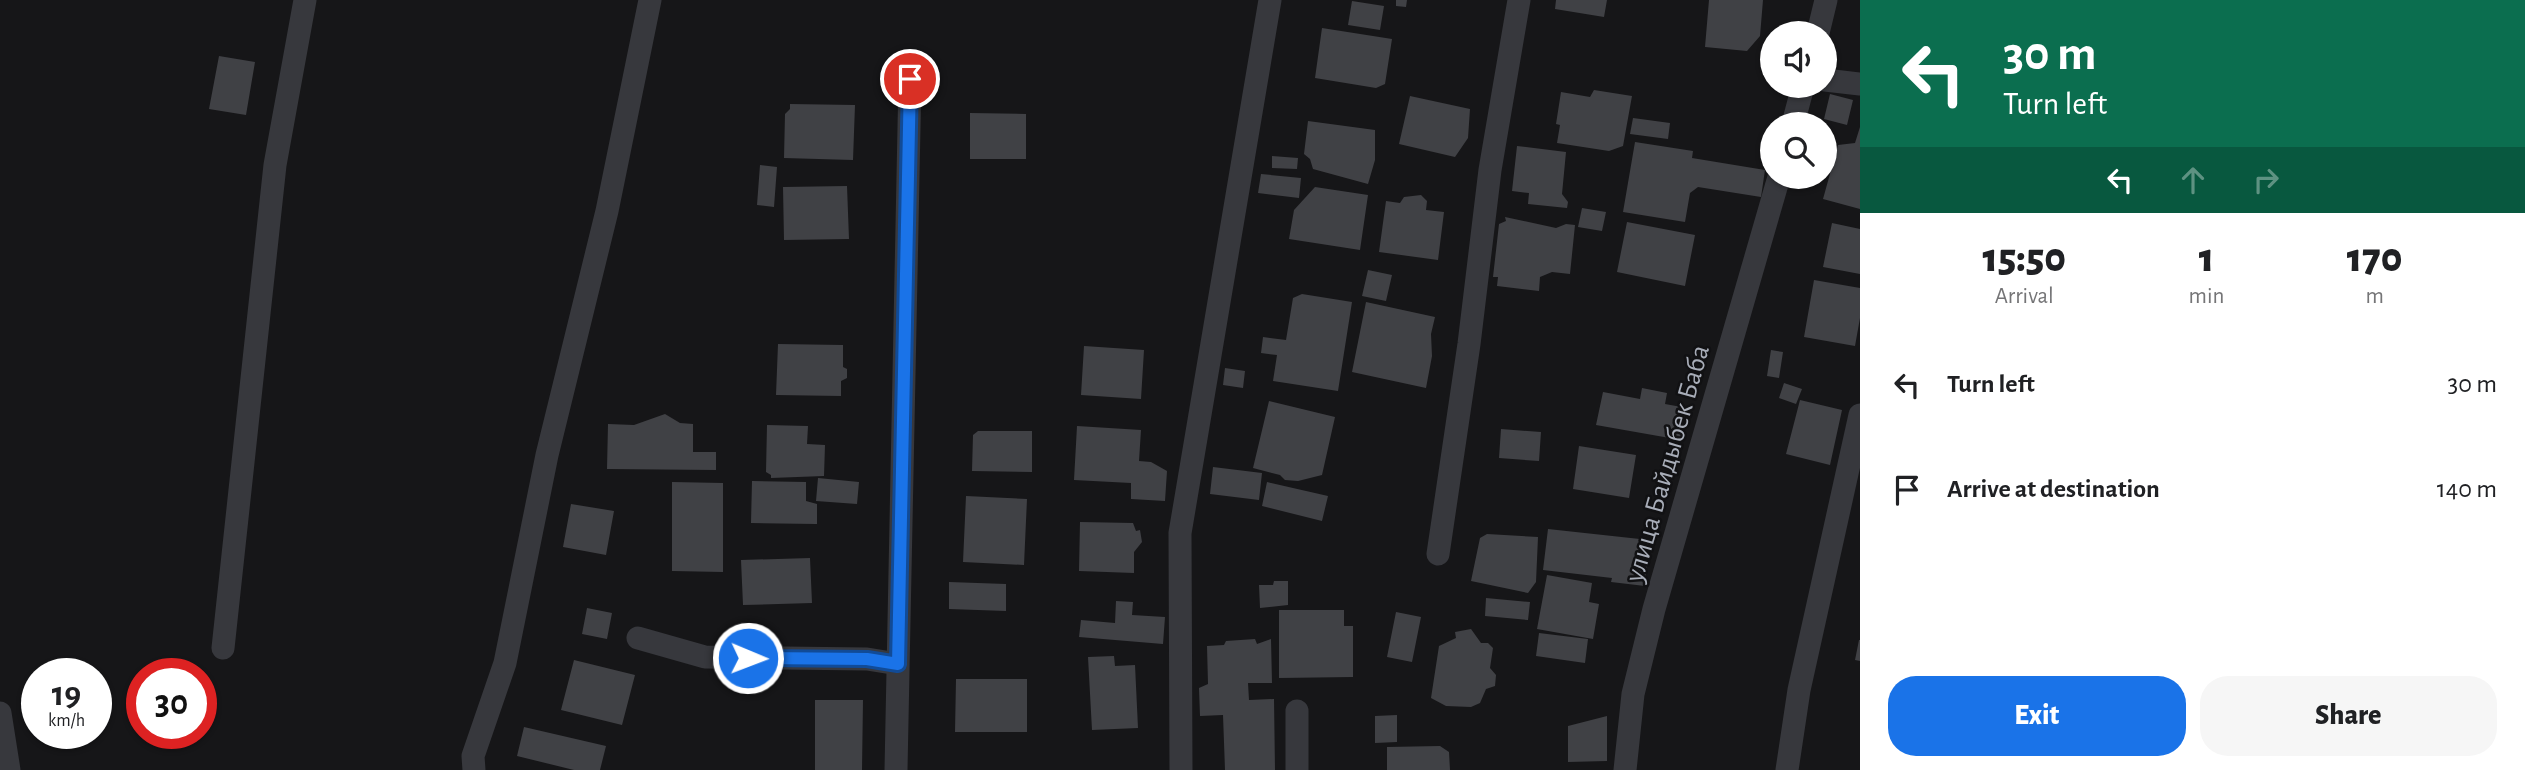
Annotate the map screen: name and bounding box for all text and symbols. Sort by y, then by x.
map controls [1760,21,1837,189]
button: sound [1760,21,1837,98]
icon: left [1888,28,1979,119]
text: 30 m [2003,30,2097,79]
pin [880,49,940,109]
icon: arrive [891,60,929,98]
text: Turn left [2003,88,2107,120]
button: search [1760,112,1837,189]
icon: left [2101,161,2139,199]
icon: ahead [2174,161,2212,199]
icon: right [2247,161,2285,199]
text: 15:50 [1982,237,2066,279]
text: 1 [2199,237,2214,279]
text: 170 [2347,237,2403,279]
text: Arrival [1995,285,2054,308]
text: min [2189,285,2224,308]
text: m [2365,285,2384,308]
street label: улица Байдыбек Баба [1620,342,1715,586]
icon: left [1888,366,1926,404]
text: Turn left [1947,371,2035,397]
text: 30 m [2447,371,2497,397]
icon: arrive [1888,471,1926,509]
text: Arrive at destination [1947,476,2160,502]
text: 140 m [2437,476,2497,502]
position arrow [711,621,785,695]
speed limit sign: 30 [126,658,217,749]
button: Exit [1888,676,2186,756]
button: Share [2200,676,2497,756]
text: 19 [52,677,81,712]
text: km/h [48,712,85,730]

